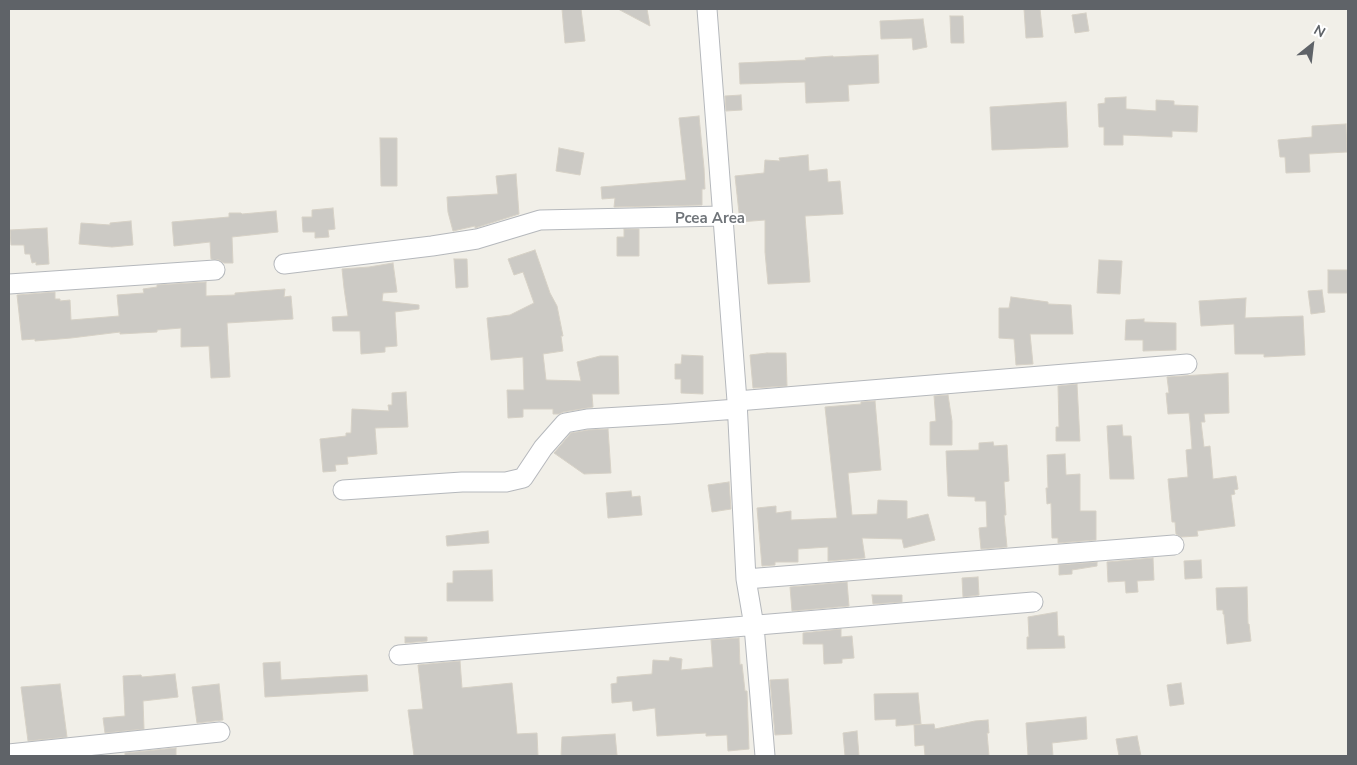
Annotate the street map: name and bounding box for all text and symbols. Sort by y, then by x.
north arrow [1287,20,1337,70]
text: N [1310,21,1329,42]
district label: Pcea Area [675,210,745,228]

